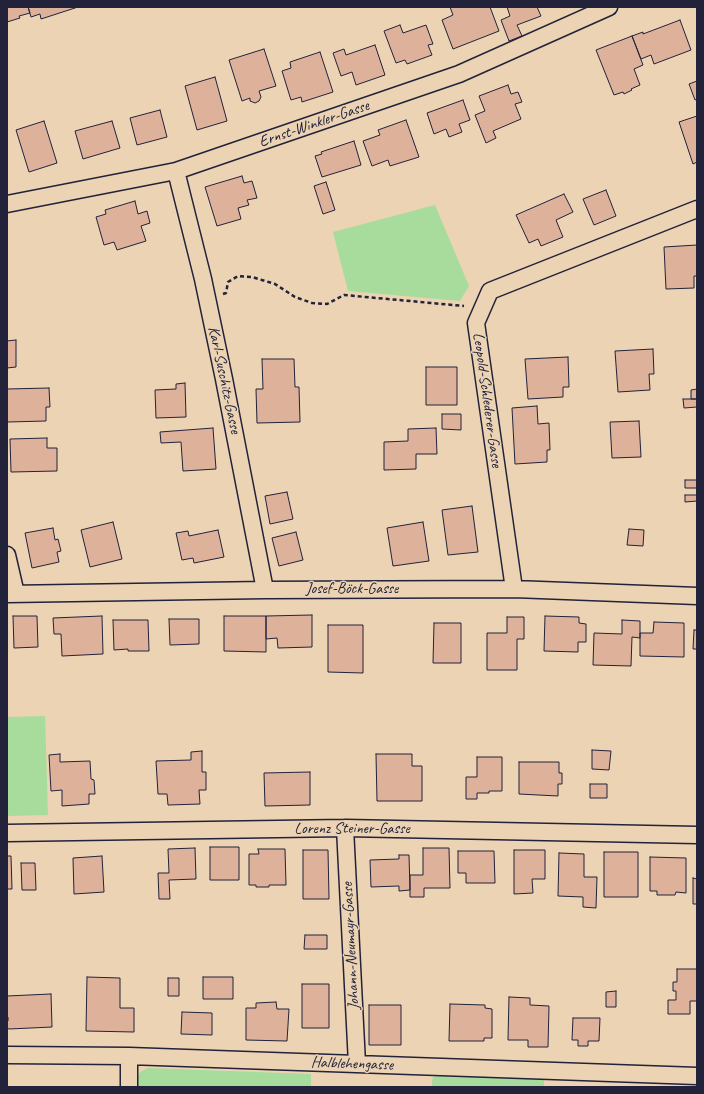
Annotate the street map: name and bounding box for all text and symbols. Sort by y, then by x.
street label: Ernst-Winkler-Gasse [256,96,372,152]
street label: Karl-Suschitz-Gasse [203,325,245,435]
street label: Leopold-Schlederer-Gasse [468,331,506,469]
street label: Josef-Böck-Gasse [306,579,398,599]
street label: Lorenz Steiner-Gasse [294,819,410,839]
street label: Johann-Neumayr-Gasse [338,882,364,1010]
street label: Halblehengasse [311,1053,393,1075]

